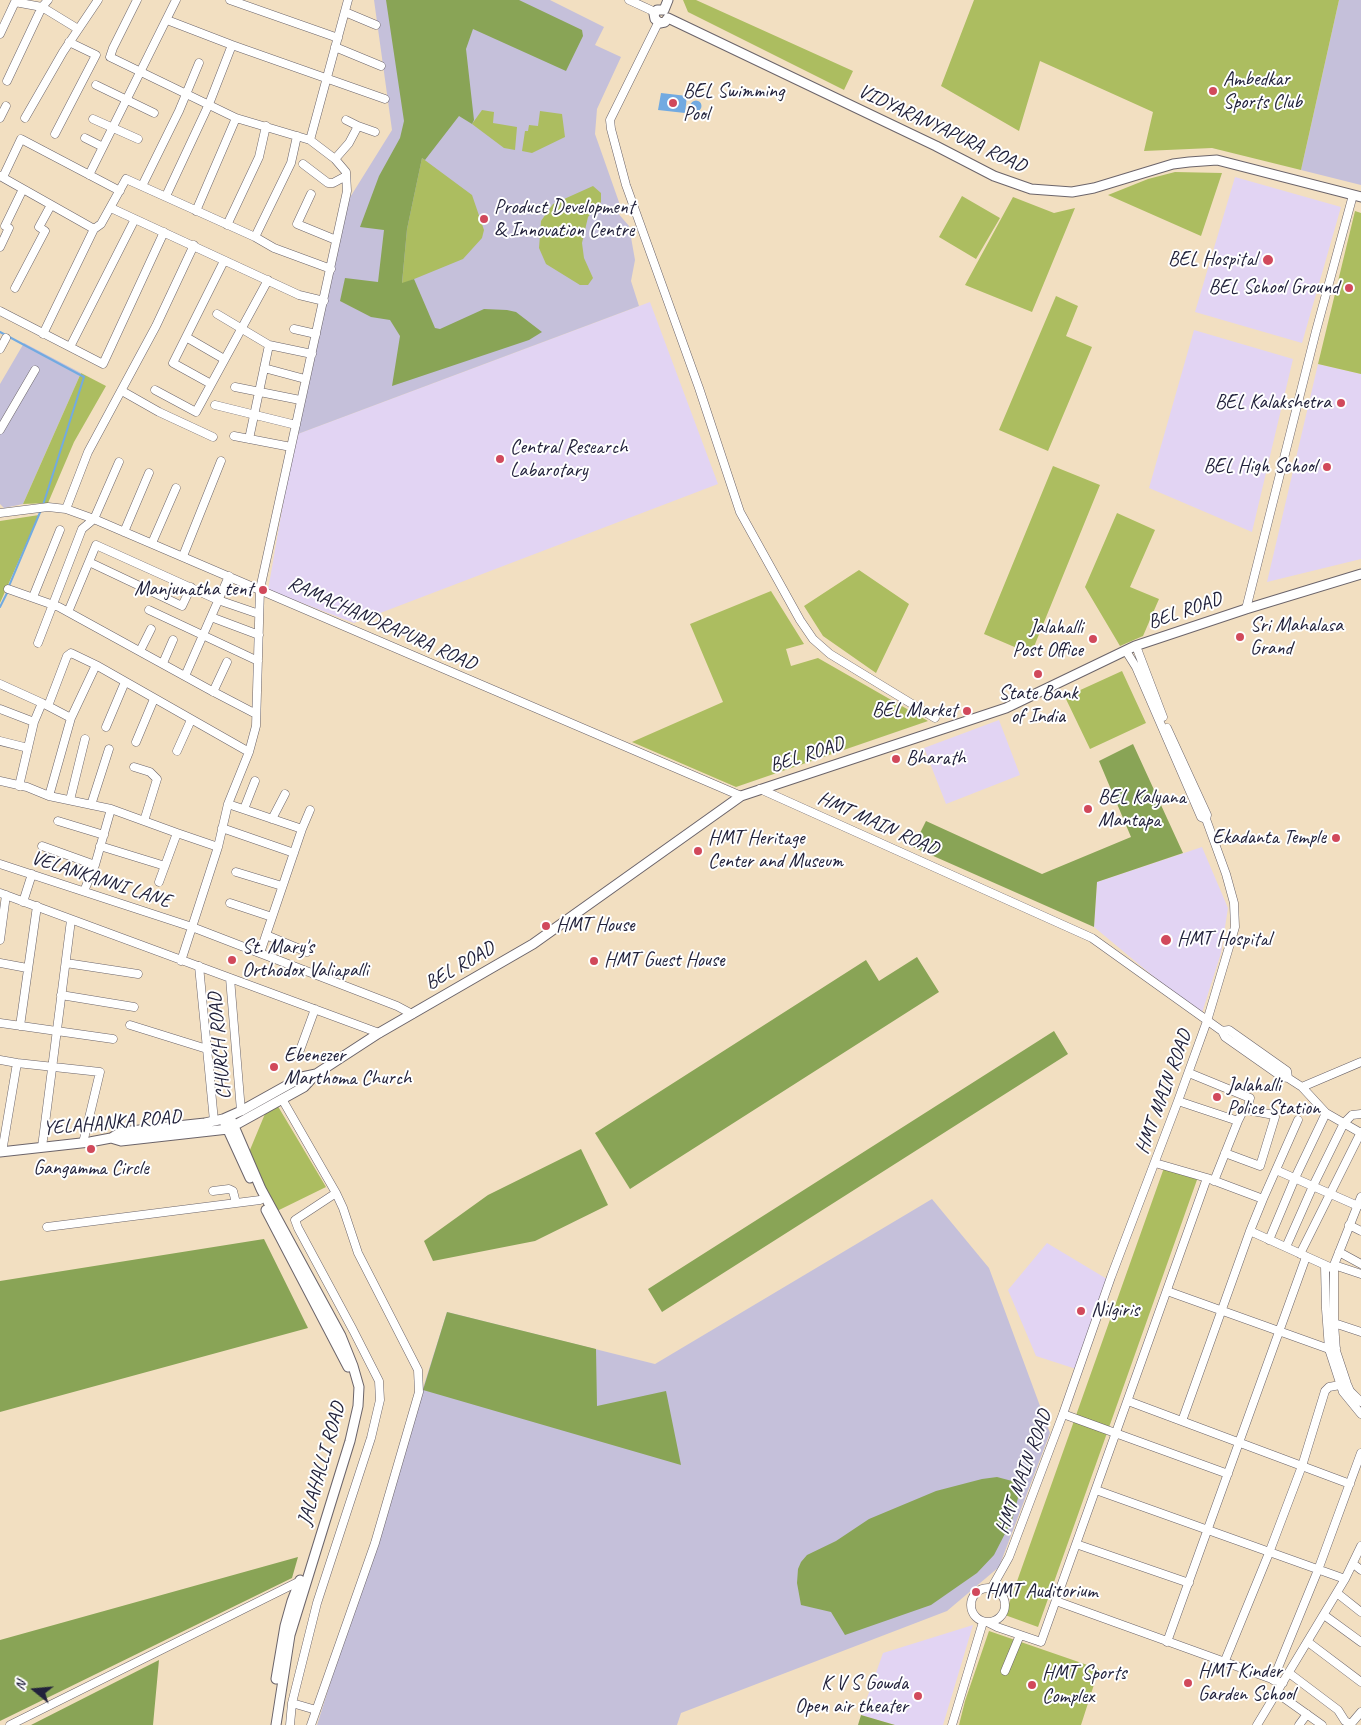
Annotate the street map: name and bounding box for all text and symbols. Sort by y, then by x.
place label: Ambedkar Sports Club [1223,68,1302,115]
street label: VIDYARANYAPURA ROAD [854,79,1030,179]
place label: BEL Swimming Pool [683,80,784,127]
marker: Ambedkar Sports Club [1207,85,1219,97]
marker: BEL Swimming Pool [667,97,679,109]
place label: Product Development & Innovation Centre [494,196,634,243]
marker: Product Development & Innovation Centre [478,213,490,225]
place label: BEL Hospital [1168,248,1257,272]
marker: BEL Hospital [1261,253,1275,267]
place label: BEL School Ground [1209,276,1339,300]
marker: BEL School Ground [1343,282,1355,294]
place label: BEL Kalakshetra [1215,391,1331,415]
marker: BEL Kalakshetra [1335,397,1347,409]
place label: Central Research Labarotary [510,436,627,483]
marker: Central Research Labarotary [494,453,506,465]
place label: BEL High School [1203,455,1317,479]
marker: BEL High School [1321,461,1333,473]
street label: RAMACHANDRAPURA ROAD [284,572,480,676]
place label: Manjunatha tent [134,578,253,602]
marker: Manjunatha tent [257,584,269,596]
street label: BEL ROAD [1145,587,1225,635]
place label: Sri Mahalasa Grand [1250,614,1343,661]
place label: Jalahalli Post Office [1012,616,1083,663]
marker: Sri Mahalasa Grand [1234,631,1246,643]
marker: Jalahalli Post Office [1087,633,1099,645]
marker: State Bank of India [1032,668,1044,680]
place label: State Bank of India [999,682,1077,729]
place label: BEL Market [872,699,957,723]
marker: BEL Market [961,705,973,717]
street label: BEL ROAD [767,732,847,778]
place label: Bharath [906,747,966,771]
marker: Bharath [890,753,902,765]
place label: BEL Kalyana Mantapa [1098,786,1186,833]
street label: HMT MAIN ROAD [814,787,942,861]
marker: BEL Kalyana Mantapa [1082,803,1094,815]
place label: Ekadanta Temple [1212,826,1326,850]
place label: HMT Heritage Center and Museum [708,827,843,874]
marker: Ekadanta Temple [1330,832,1342,844]
marker: HMT Heritage Center and Museum [692,845,704,857]
street label: VELANKANNI LANE [28,846,174,914]
place label: HMT House [556,914,634,938]
marker: HMT House [540,920,552,932]
place label: HMT Hospital [1177,928,1271,952]
marker: HMT Hospital [1159,933,1173,947]
place label: St. Mary's Orthodox Valiapalli [242,936,368,983]
street label: BEL ROAD [421,937,499,995]
place label: HMT Guest House [604,949,724,973]
marker: St. Mary's Orthodox Valiapalli [226,954,238,966]
marker: HMT Guest House [588,955,600,967]
street label: CHURCH ROAD [203,991,237,1101]
street label: HMT MAIN ROAD [1130,1027,1198,1157]
place label: Ebenezer Marthoma Church [284,1044,411,1091]
marker: Ebenezer Marthoma Church [268,1061,280,1073]
place label: Jalahalli Police Station [1227,1074,1320,1121]
marker: Jalahalli Police Station [1211,1091,1223,1103]
street label: YELAHANKA ROAD [42,1105,182,1141]
marker: Gangamma Circle [85,1143,97,1155]
place label: Gangamma Circle [33,1157,149,1181]
place label: Nilgiris [1091,1299,1139,1323]
marker: Nilgiris [1075,1305,1087,1317]
street label: JALAHALLI ROAD [293,1400,351,1528]
street label: HMT MAIN ROAD [990,1407,1058,1537]
place label: HMT Auditorium [986,1580,1098,1604]
marker: HMT Auditorium [970,1586,982,1598]
place label: HMT Kinder Garden School [1198,1660,1295,1707]
place label: HMT Sports Complex [1042,1662,1126,1709]
north arrow [10,1665,60,1715]
place label: K V S Gowda Open air theater [795,1672,908,1719]
marker: HMT Kinder Garden School [1182,1677,1194,1689]
text: N [11,1679,30,1692]
marker: HMT Sports Complex [1026,1679,1038,1691]
marker: K V S Gowda Open air theater [912,1690,924,1702]

